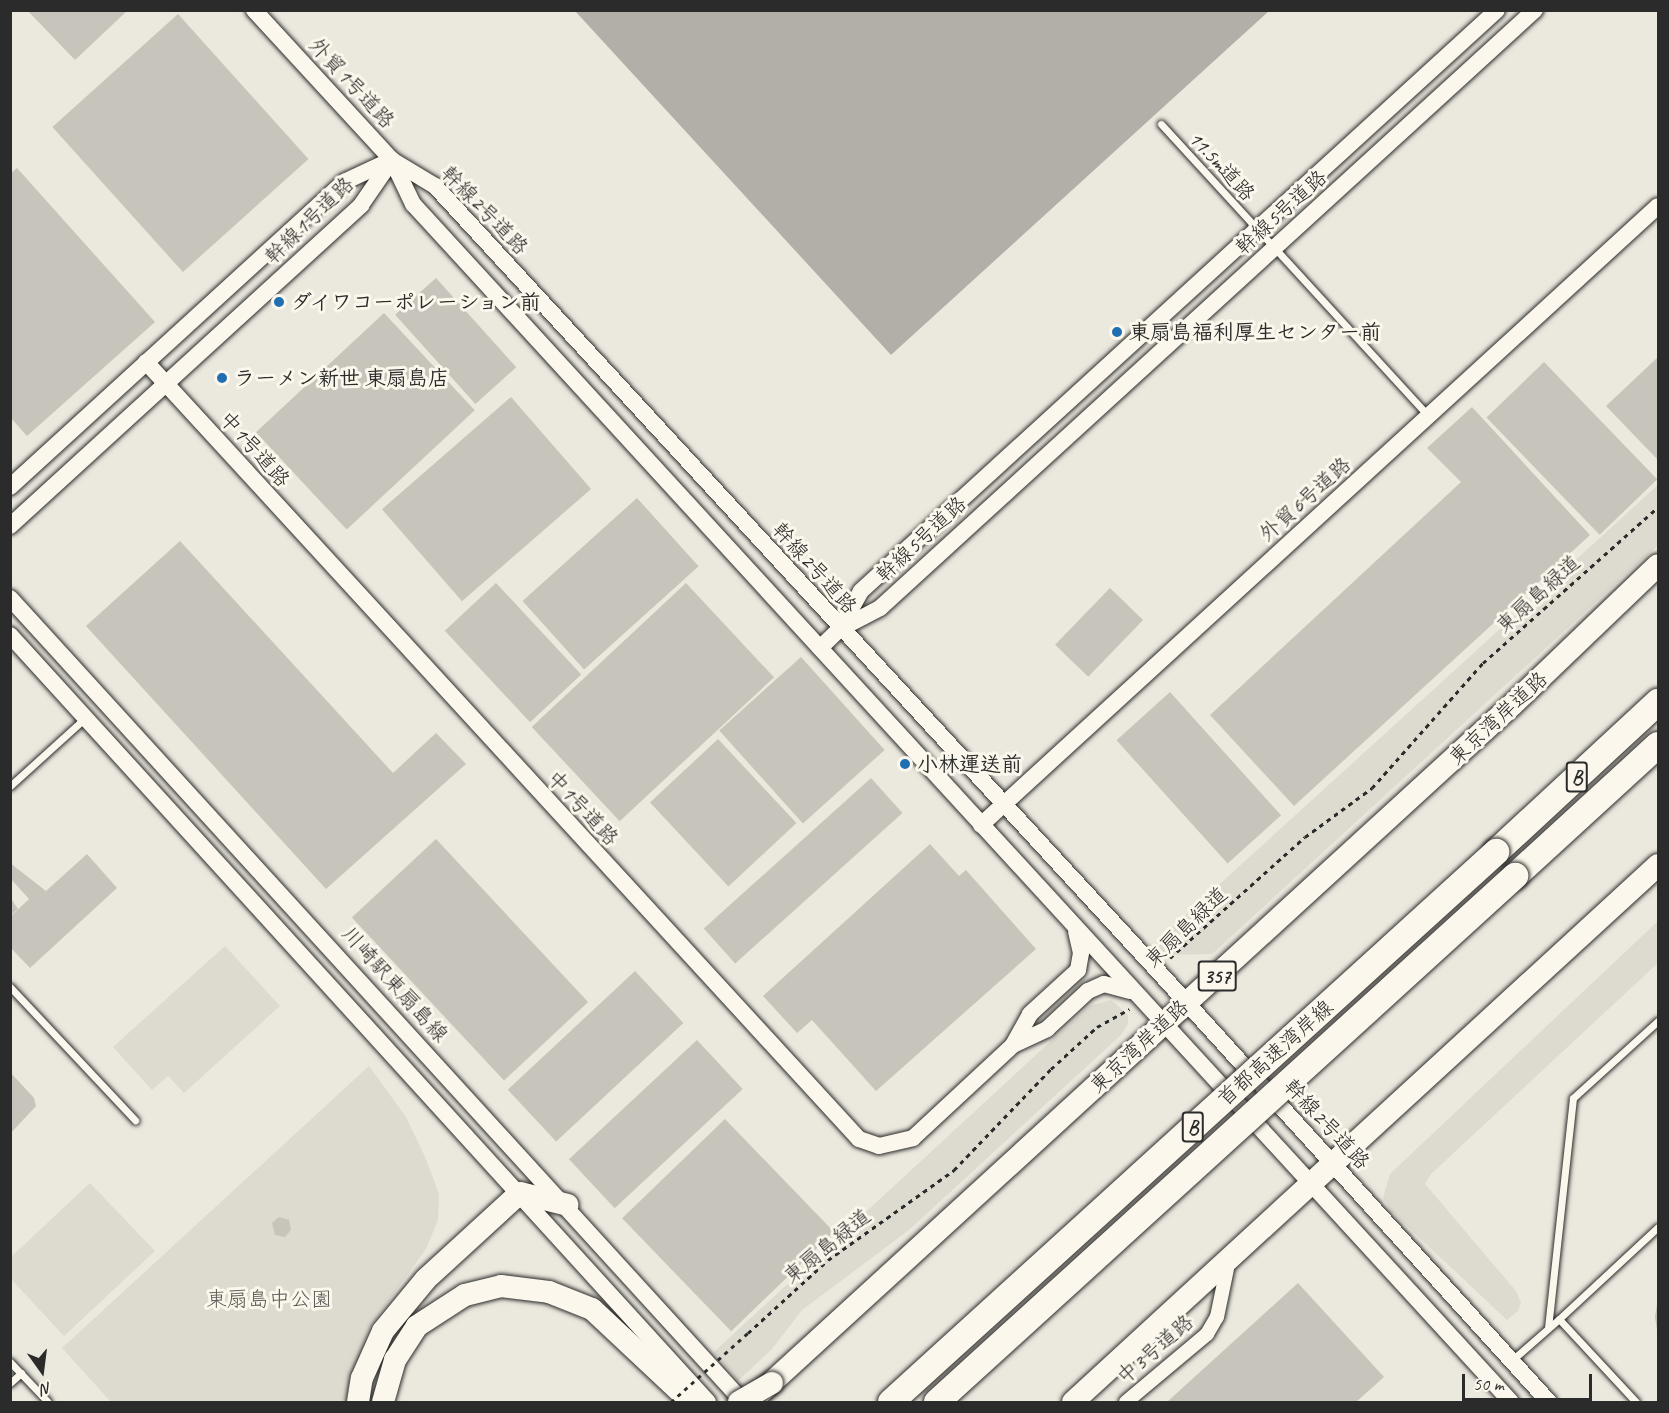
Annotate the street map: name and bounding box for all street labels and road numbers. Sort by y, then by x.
street label: 外貿1号道路 [304,33,400,133]
street label: 11.5m道路 [1183,126,1261,206]
street label: 幹線2号道路 [436,160,534,260]
street label: 幹線5号道路 [1230,164,1332,260]
street label: 幹線1号道路 [259,171,359,269]
street label: 中1号道路 [214,406,296,492]
street label: 外貿6号道路 [1254,451,1356,547]
street label: 幹線5号道路 [871,491,971,587]
street label: 幹線2号道路 [767,517,863,619]
street label: 東扇島緑道 [1491,550,1585,638]
street label: 東京湾岸道路 [1443,666,1553,770]
road number: B [1565,760,1589,794]
street label: 中1号道路 [542,765,624,851]
street label: 東扇島緑道 [1139,881,1233,973]
street label: 川崎駅東扇島線 [336,921,454,1047]
road number: 357 [1198,959,1236,993]
street label: 東京湾岸道路 [1084,994,1194,1098]
street label: 首都高速湾岸線 [1212,994,1338,1112]
street label: 幹線2号道路 [1279,1074,1375,1174]
road number: B [1181,1110,1205,1144]
street label: 東扇島緑道 [778,1203,876,1289]
street label: 中3号道路 [1111,1309,1199,1389]

